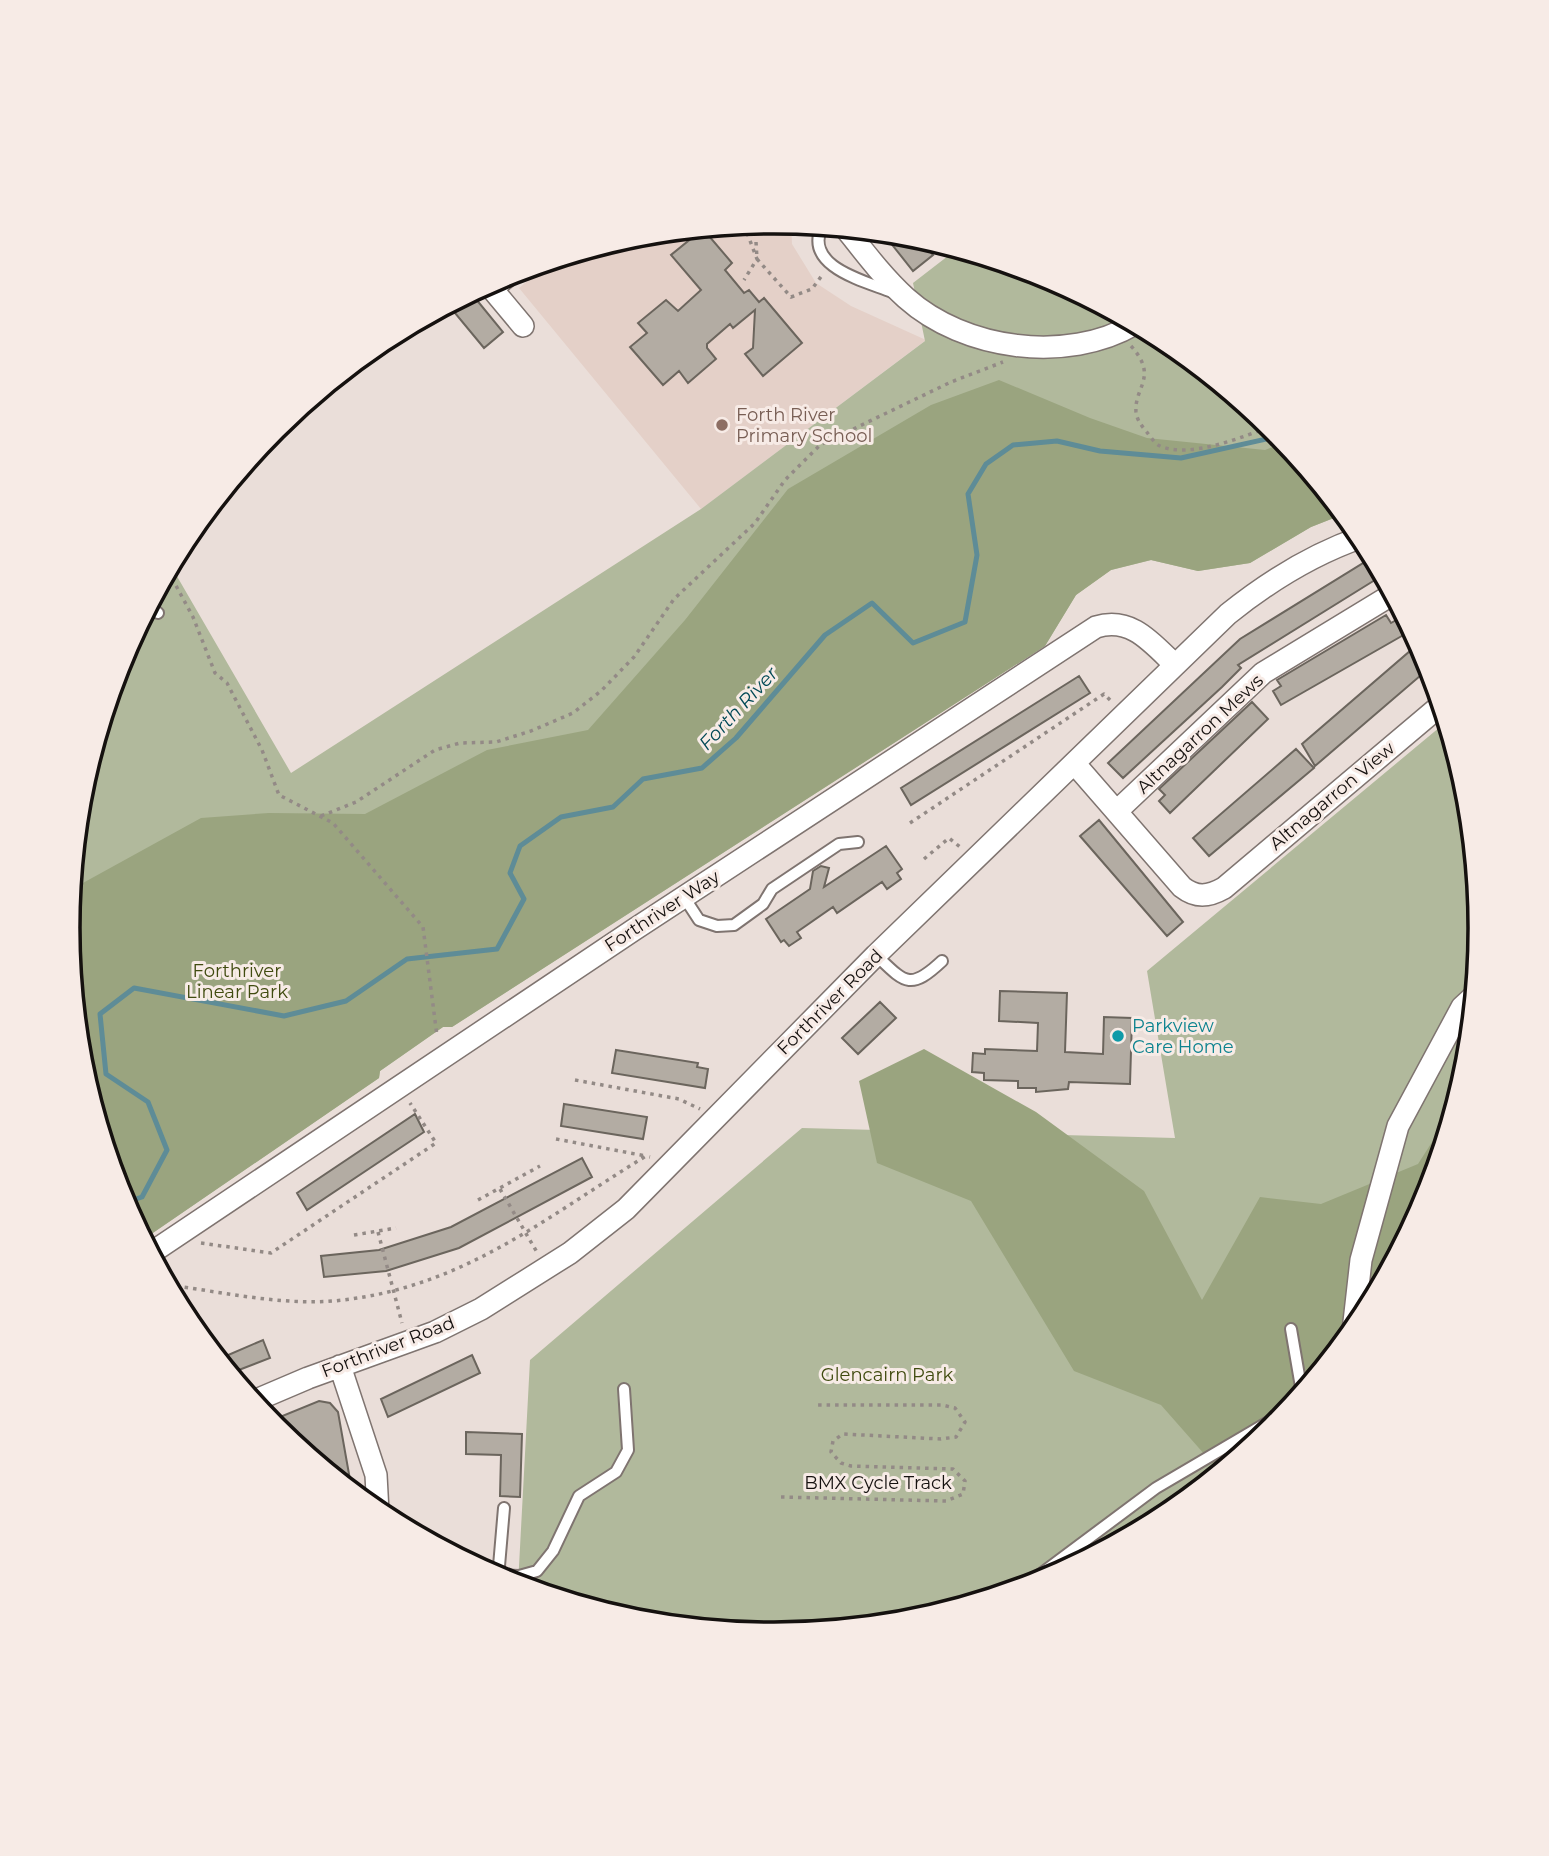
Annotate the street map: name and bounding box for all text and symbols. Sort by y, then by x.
place label: Forth River Primary School [736,404,872,447]
marker: Forth River Primary School [714,417,730,433]
water label: Forth River [694,662,783,755]
street label: Altnagarron Mews [1132,669,1268,798]
street label: Altnagarron View [1265,737,1399,855]
street label: Forthriver Way [600,866,724,956]
street label: Forthriver Road [773,945,887,1059]
park label: Forthriver Linear Park [186,960,288,1003]
place label: Parkview Care Home [1132,1015,1234,1058]
marker: Parkview Care Home [1110,1028,1126,1044]
street label: Forthriver Road [318,1312,458,1382]
park label: Glencairn Park [821,1364,953,1386]
street label: BMX Cycle Track [804,1472,952,1494]

